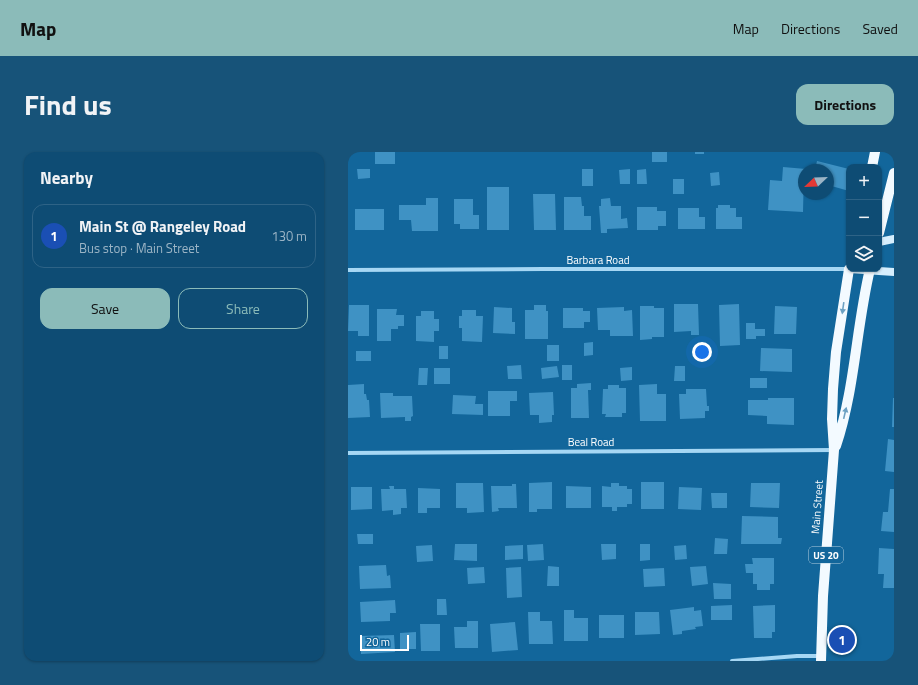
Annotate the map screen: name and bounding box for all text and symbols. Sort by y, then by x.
text: Map [20,14,56,43]
text: Map [733,18,759,39]
text: Directions [781,18,840,39]
text: Saved [862,18,898,39]
text: Find us [24,83,112,126]
button: Directions [796,84,894,125]
north arrow [798,164,834,200]
map controls [846,164,882,272]
button: + [846,164,882,200]
text: Nearby [40,165,93,191]
button: − [846,200,882,236]
text: Main St @ Rangeley Road [79,215,246,238]
text: 1 [50,226,58,246]
text: 130 m [271,226,307,246]
button: layers [846,236,882,272]
text: Bus stop · Main Street [79,238,199,258]
street label: Barbara Road [567,252,630,268]
button: Save [40,288,170,329]
button: Share [178,288,308,329]
one-way arrow [840,302,846,314]
your location [692,342,712,362]
one-way arrow [842,406,848,419]
street label: Beal Road [568,434,614,450]
street label: Main Street [807,479,827,534]
road number: US 20 [809,547,843,563]
pin: 1 [829,625,855,655]
scale bar [360,633,409,652]
text: 20 m [366,634,390,650]

